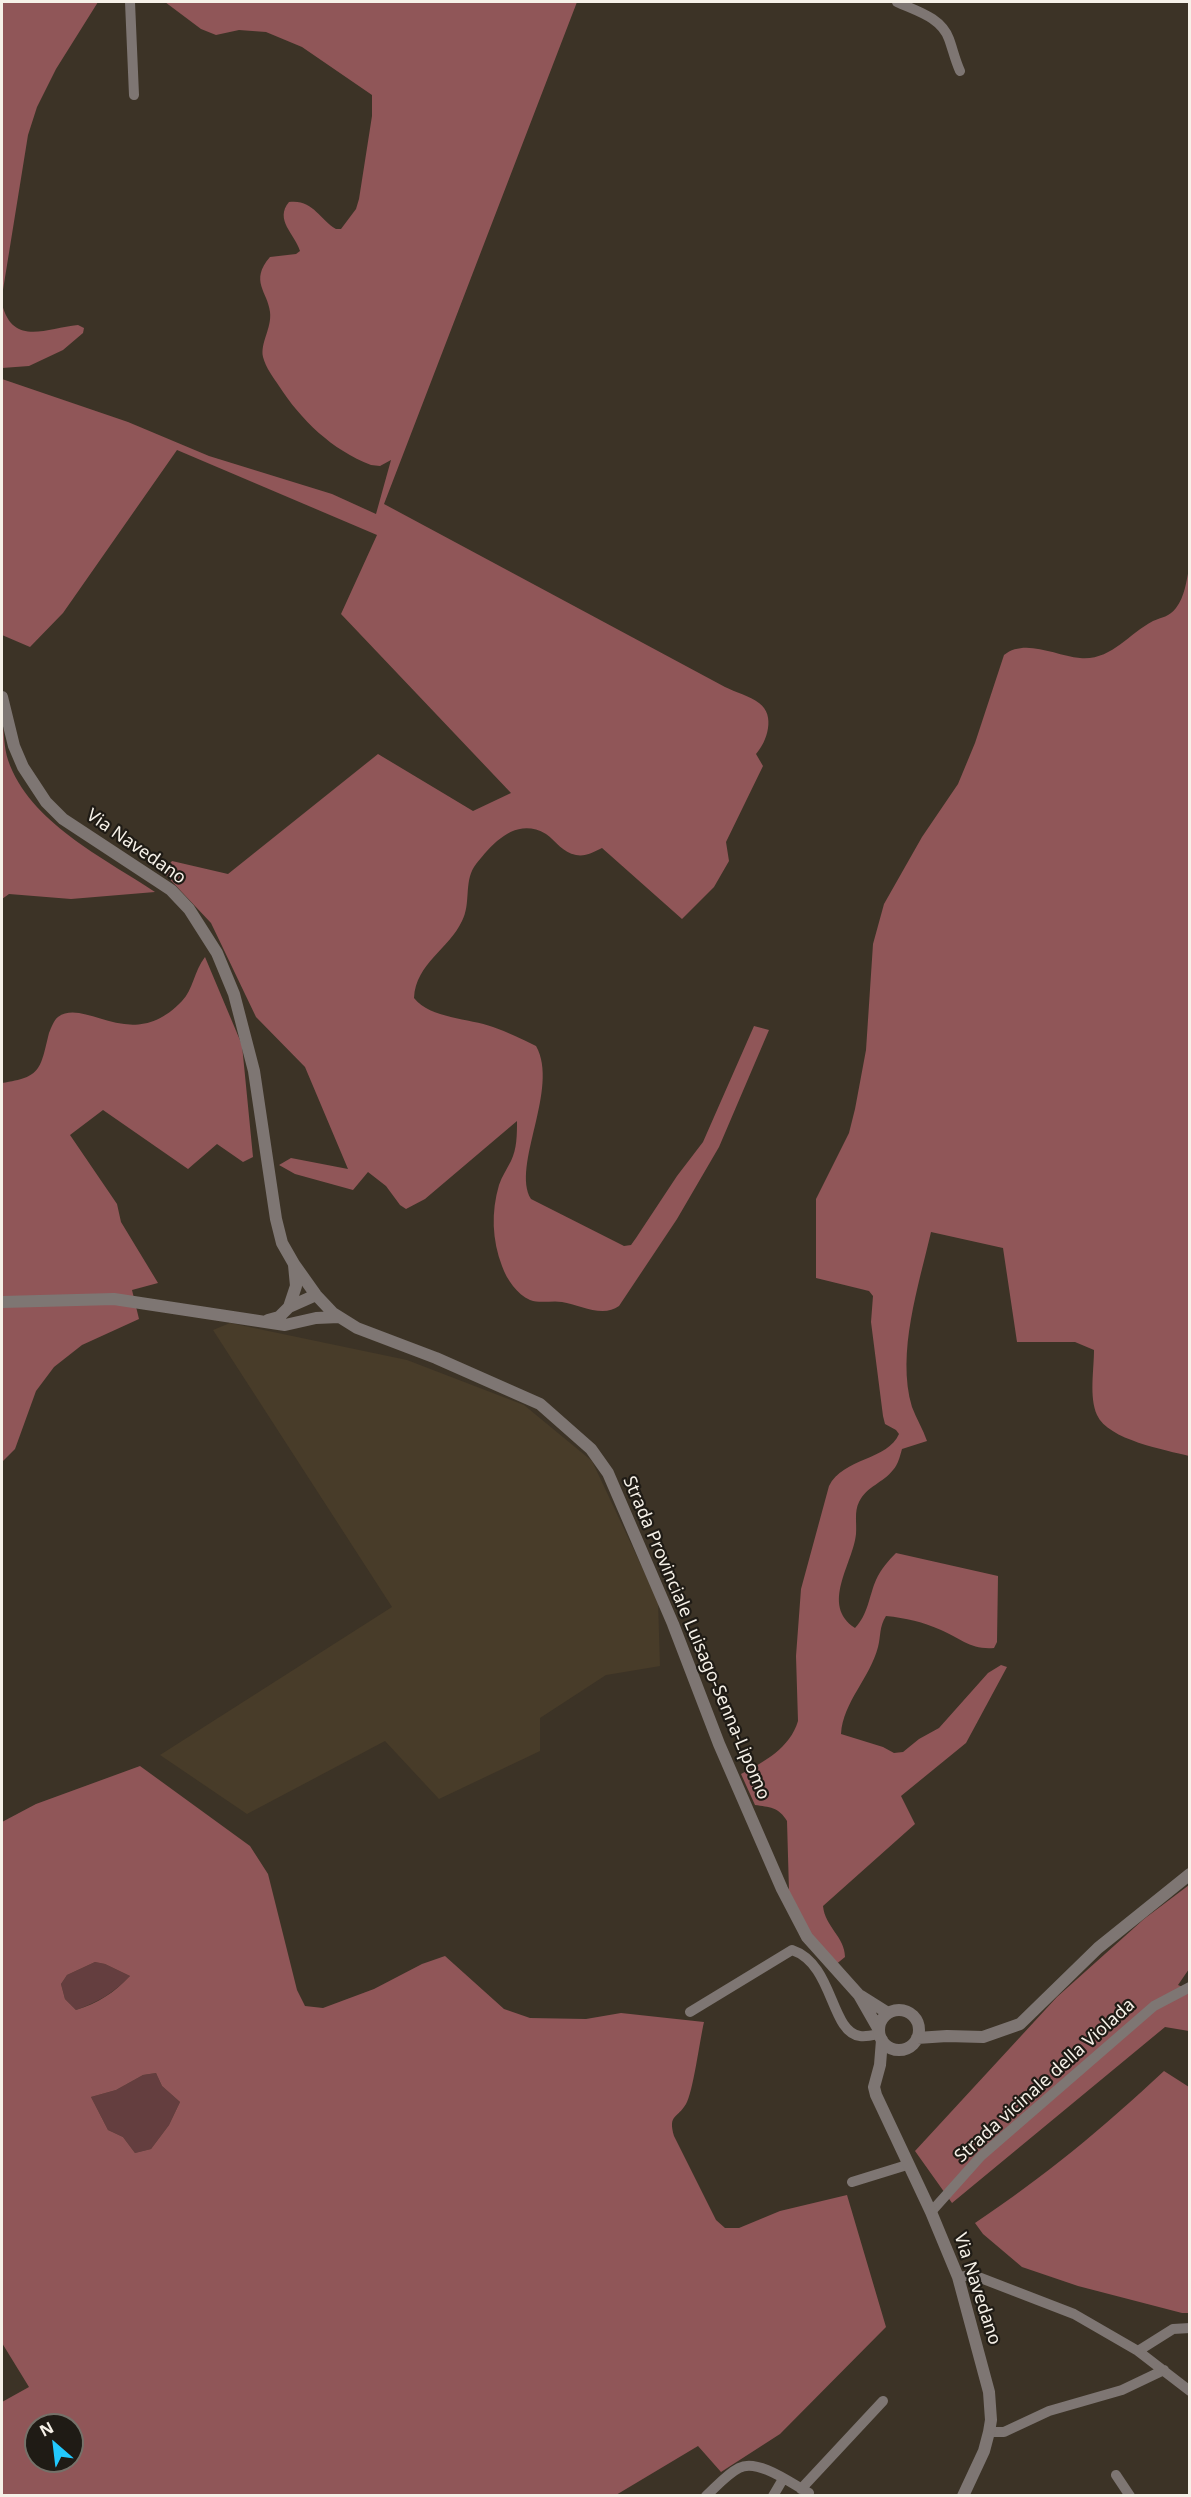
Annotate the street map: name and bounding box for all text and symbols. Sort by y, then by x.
street label: Via Navedano [82,805,190,889]
street label: Strada Provinciale Luisago-Senna-Lipomo [618,1473,774,1803]
street label: Strada vicinale della Violada [951,1994,1139,2168]
street label: Via Navedano [949,2230,1005,2348]
north arrow [24,2413,84,2473]
text: N [36,2416,57,2442]

